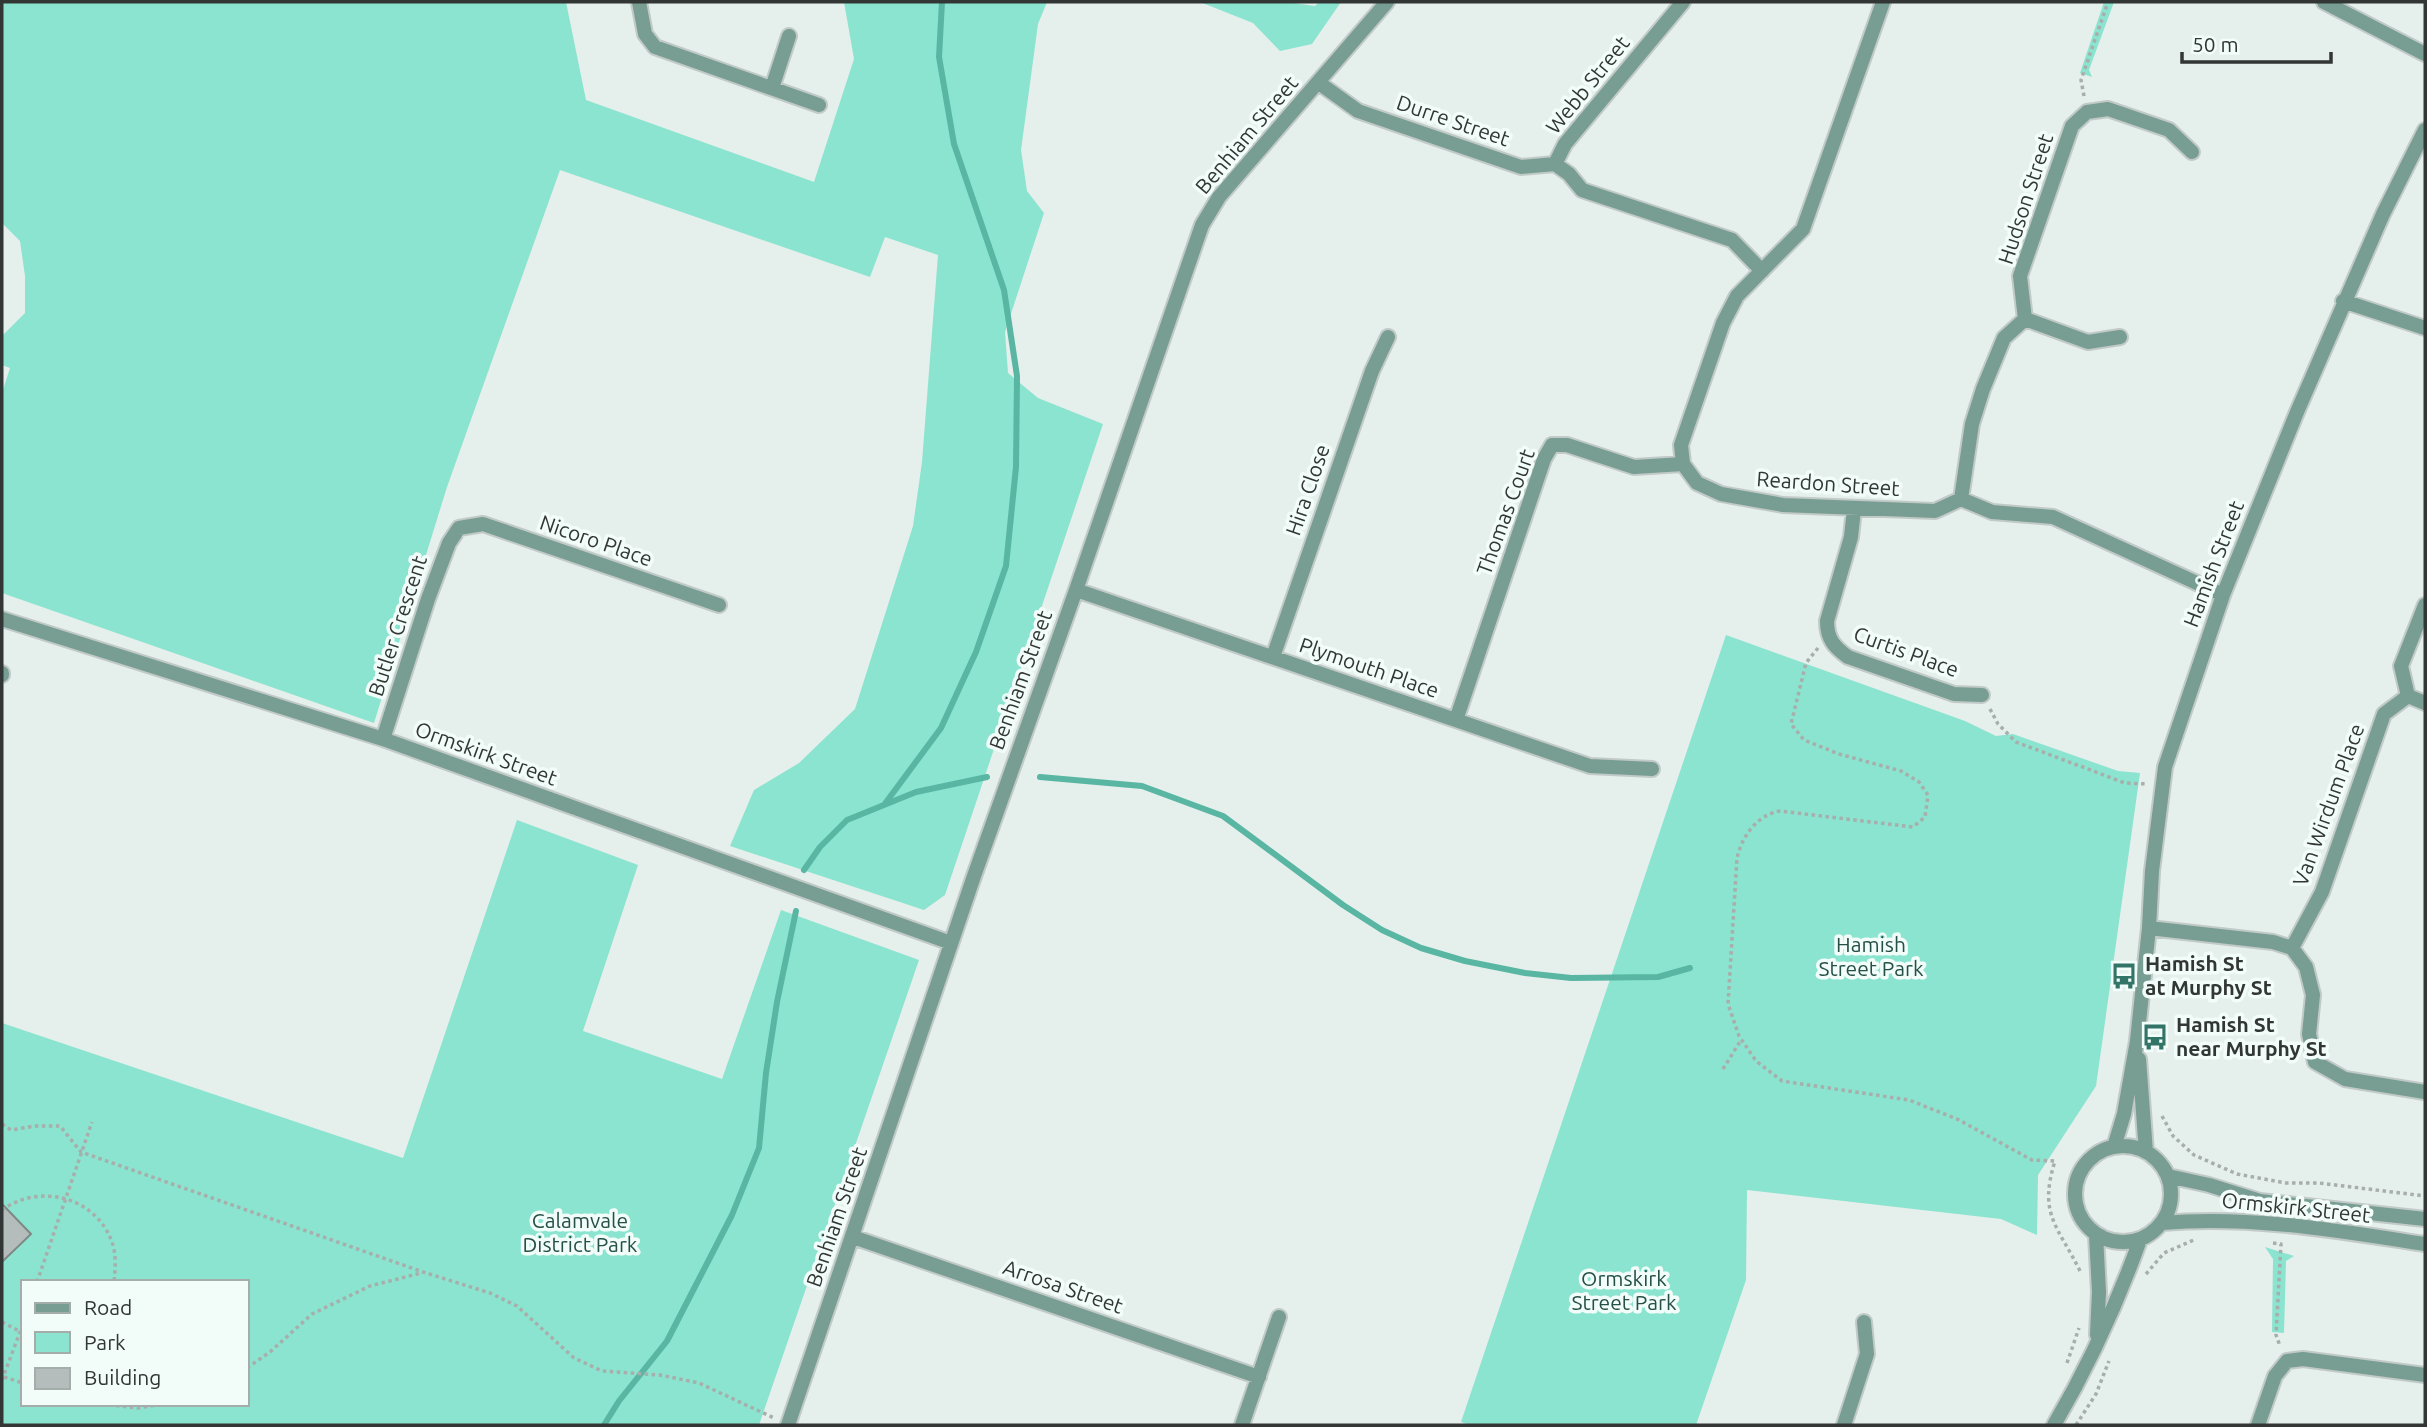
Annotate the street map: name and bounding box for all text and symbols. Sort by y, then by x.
scale bar [2182,21,2331,65]
street label: Webb Street [1541,31,1634,138]
text: 50 m [2192,32,2239,56]
street label: Benhiam Street [1190,71,1302,198]
street label: Durre Street [1394,90,1513,151]
street label: Hudson Street [1993,130,2057,267]
street label: Hira Close [1280,441,1334,538]
street label: Thomas Court [1471,445,1539,578]
street label: Reardon Street [1756,466,1900,500]
street label: Hamish Street [2178,497,2248,630]
street label: Nicoro Place [537,510,656,570]
street label: Butler Crescent [363,552,431,699]
street label: Benhiam Street [984,607,1056,753]
street label: Curtis Place [1851,621,1962,681]
street label: Plymouth Place [1296,632,1442,702]
street label: Ormskirk Street [412,716,561,790]
street label: Van Wirdum Place [2288,720,2369,889]
park label: Hamish Street Park [1818,932,1924,980]
place label: Hamish St at Murphy St [2145,951,2272,999]
bus stop icon: Hamish St at Murphy St [2109,961,2139,991]
place label: Hamish St near Murphy St [2176,1012,2327,1060]
bus stop icon: Hamish St near Murphy St [2140,1022,2170,1052]
street label: Benhiam Street [801,1144,871,1290]
street label: Ormskirk Street [2221,1187,2372,1227]
park label: Calamvale District Park [523,1208,638,1256]
street label: Arrosa Street [1000,1254,1126,1318]
park label: Ormskirk Street Park [1571,1266,1677,1314]
legend [21,1280,248,1406]
text: Road [84,1295,132,1319]
text: Park [84,1330,126,1354]
text: Building [84,1365,161,1389]

